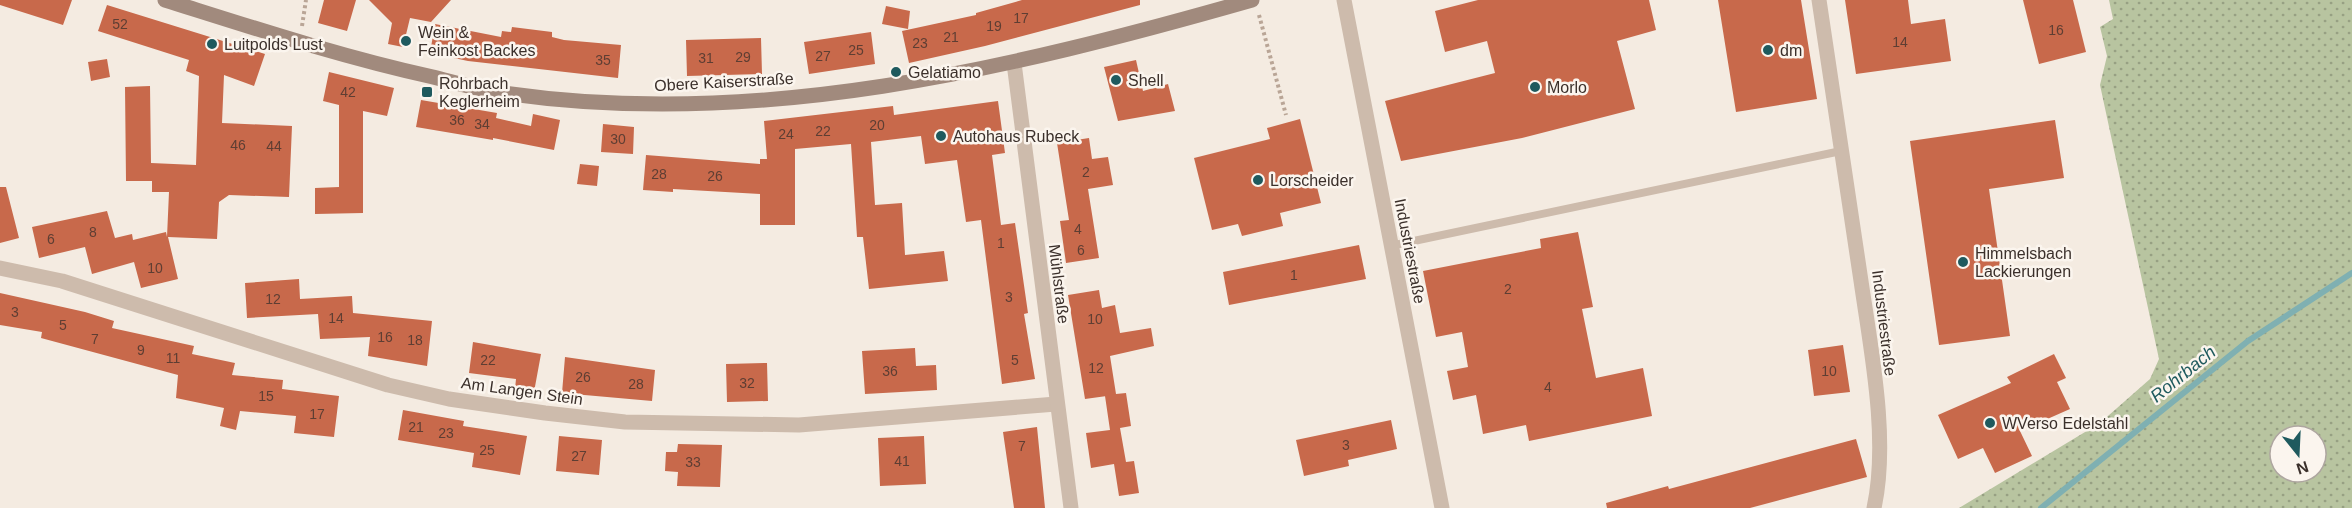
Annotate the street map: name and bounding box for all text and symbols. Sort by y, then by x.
house number: 17 [1013,10,1029,26]
house number: 52 [112,16,128,32]
house number: 19 [986,18,1002,34]
house number: 16 [2048,22,2064,38]
place label: Wein & Feinkost Backes [418,24,535,59]
house number: 21 [943,29,959,45]
marker: Wein & Feinkost Backes [399,34,413,48]
house number: 14 [1892,34,1908,50]
house number: 23 [912,35,928,51]
place label: Luitpolds Lust [224,36,323,53]
marker: Luitpolds Lust [205,37,219,51]
house number: 25 [848,42,864,58]
place label: dm [1780,42,1802,59]
marker: dm [1761,43,1775,57]
house number: 27 [815,48,831,64]
house number: 29 [735,49,751,65]
house number: 31 [698,50,714,66]
house number: 35 [595,52,611,68]
place label: Gelatiamo [908,64,981,81]
marker: Gelatiamo [889,65,903,79]
street label: Obere Kaiserstraße [654,70,794,94]
place label: Shell [1128,72,1164,89]
marker: Shell [1109,73,1123,87]
place label: Rohrbach Keglerheim [439,75,520,110]
place label: Morlo [1547,79,1587,96]
marker: Morlo [1528,80,1542,94]
house number: 42 [340,84,356,100]
marker: Rohrbach Keglerheim [420,85,434,99]
house number: 36 [449,112,465,128]
house number: 34 [474,116,490,132]
house number: 20 [869,117,885,133]
house number: 22 [815,123,831,139]
house number: 24 [778,126,794,142]
place label: Autohaus Rubeck [953,128,1080,145]
marker: Autohaus Rubeck [934,129,948,143]
house number: 30 [610,131,626,147]
house number: 46 [230,137,246,153]
house number: 44 [266,138,282,154]
house number: 2 [1082,164,1090,180]
house number: 28 [651,166,667,182]
house number: 26 [707,168,723,184]
place label: Lorscheider [1270,172,1354,189]
marker: Lorscheider [1251,173,1265,187]
street label: Industriestraße [1391,197,1429,305]
house number: 4 [1074,221,1082,237]
house number: 8 [89,224,97,240]
house number: 6 [47,231,55,247]
house number: 1 [997,235,1005,251]
house number: 6 [1077,242,1085,258]
street label: Mühlstraße [1046,243,1072,325]
place label: Himmelsbach Lackierungen [1975,245,2072,280]
marker: Himmelsbach Lackierungen [1956,255,1970,269]
house number: 10 [147,260,163,276]
house number: 1 [1290,267,1298,283]
street label: Industriestraße [1869,269,1899,377]
house number: 2 [1504,281,1512,297]
house number: 3 [1005,289,1013,305]
house number: 12 [265,291,281,307]
house number: 3 [11,304,19,320]
house number: 14 [328,310,344,326]
house number: 10 [1087,311,1103,327]
house number: 5 [59,317,67,333]
house number: 16 [377,329,393,345]
house number: 7 [91,331,99,347]
house number: 18 [407,332,423,348]
house number: 9 [137,342,145,358]
water label: Rohrbach [2146,342,2220,406]
house number: 11 [166,350,180,366]
house number: 22 [480,352,496,368]
house number: 5 [1011,352,1019,368]
house number: 12 [1088,360,1104,376]
house number: 36 [882,363,898,379]
house number: 10 [1821,363,1837,379]
house number: 26 [575,369,591,385]
street label: Am Langen Stein [460,374,584,408]
house number: 32 [739,375,755,391]
house number: 28 [628,376,644,392]
house number: 4 [1544,379,1552,395]
house number: 15 [258,388,274,404]
house number: 17 [309,406,325,422]
place label: WVerso Edelstahl [2002,415,2128,432]
marker: WVerso Edelstahl [1983,416,1997,430]
house number: 21 [408,419,424,435]
north arrow [2268,424,2328,484]
house number: 23 [438,425,454,441]
house number: 3 [1342,437,1350,453]
house number: 7 [1018,438,1026,454]
house number: 25 [479,442,495,458]
house number: 27 [571,448,587,464]
house number: 41 [894,453,910,469]
house number: 33 [685,454,701,470]
text: N [2294,458,2311,478]

